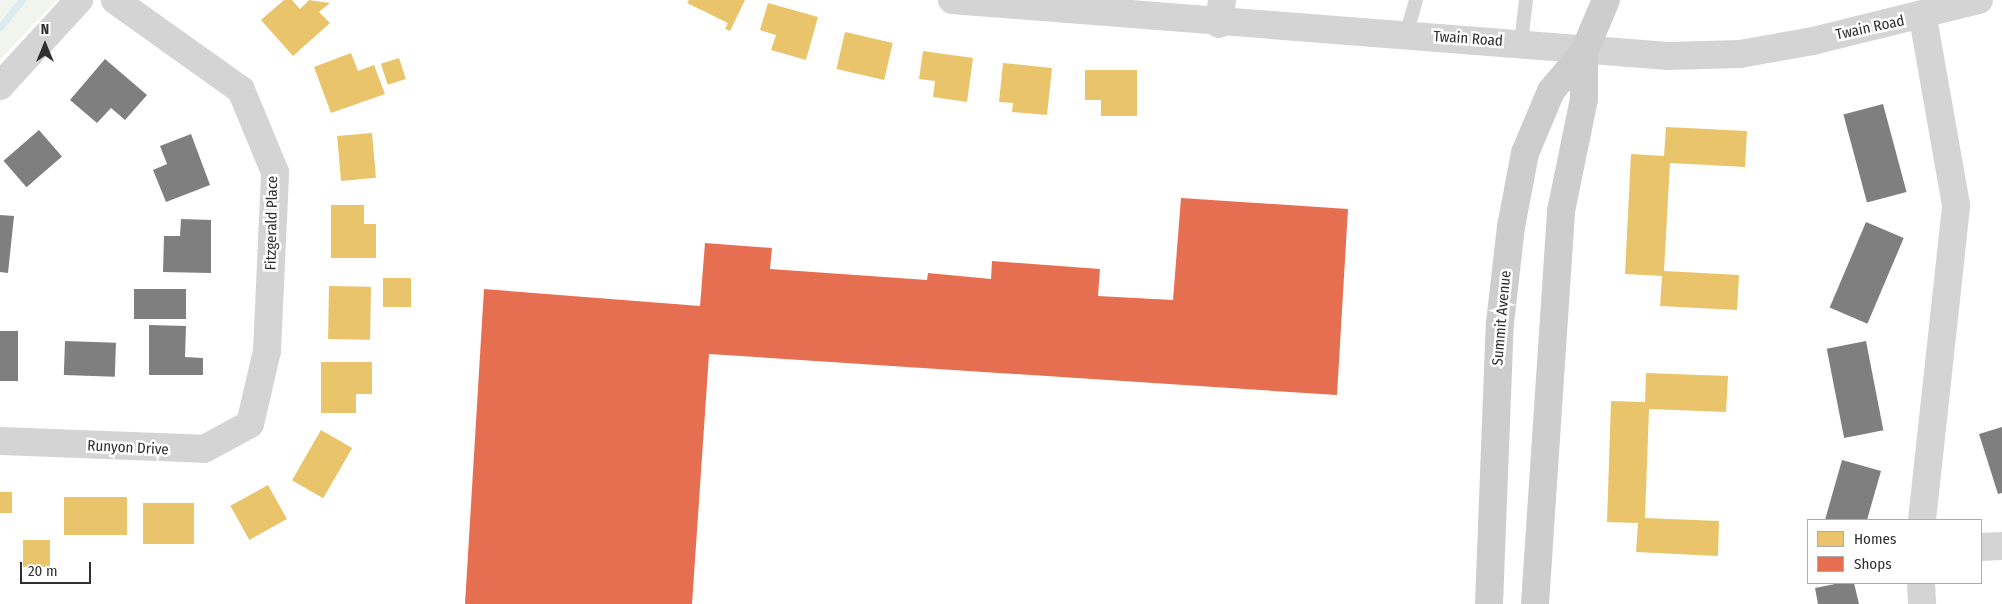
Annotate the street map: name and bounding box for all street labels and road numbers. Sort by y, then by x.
street label: Twain Road [1834,12,1906,44]
street label: Twain Road [1433,28,1503,50]
street label: Fitzgerald Place [262,176,282,270]
street label: Summit Avenue [1489,270,1515,366]
street label: Runyon Drive [87,437,169,459]

